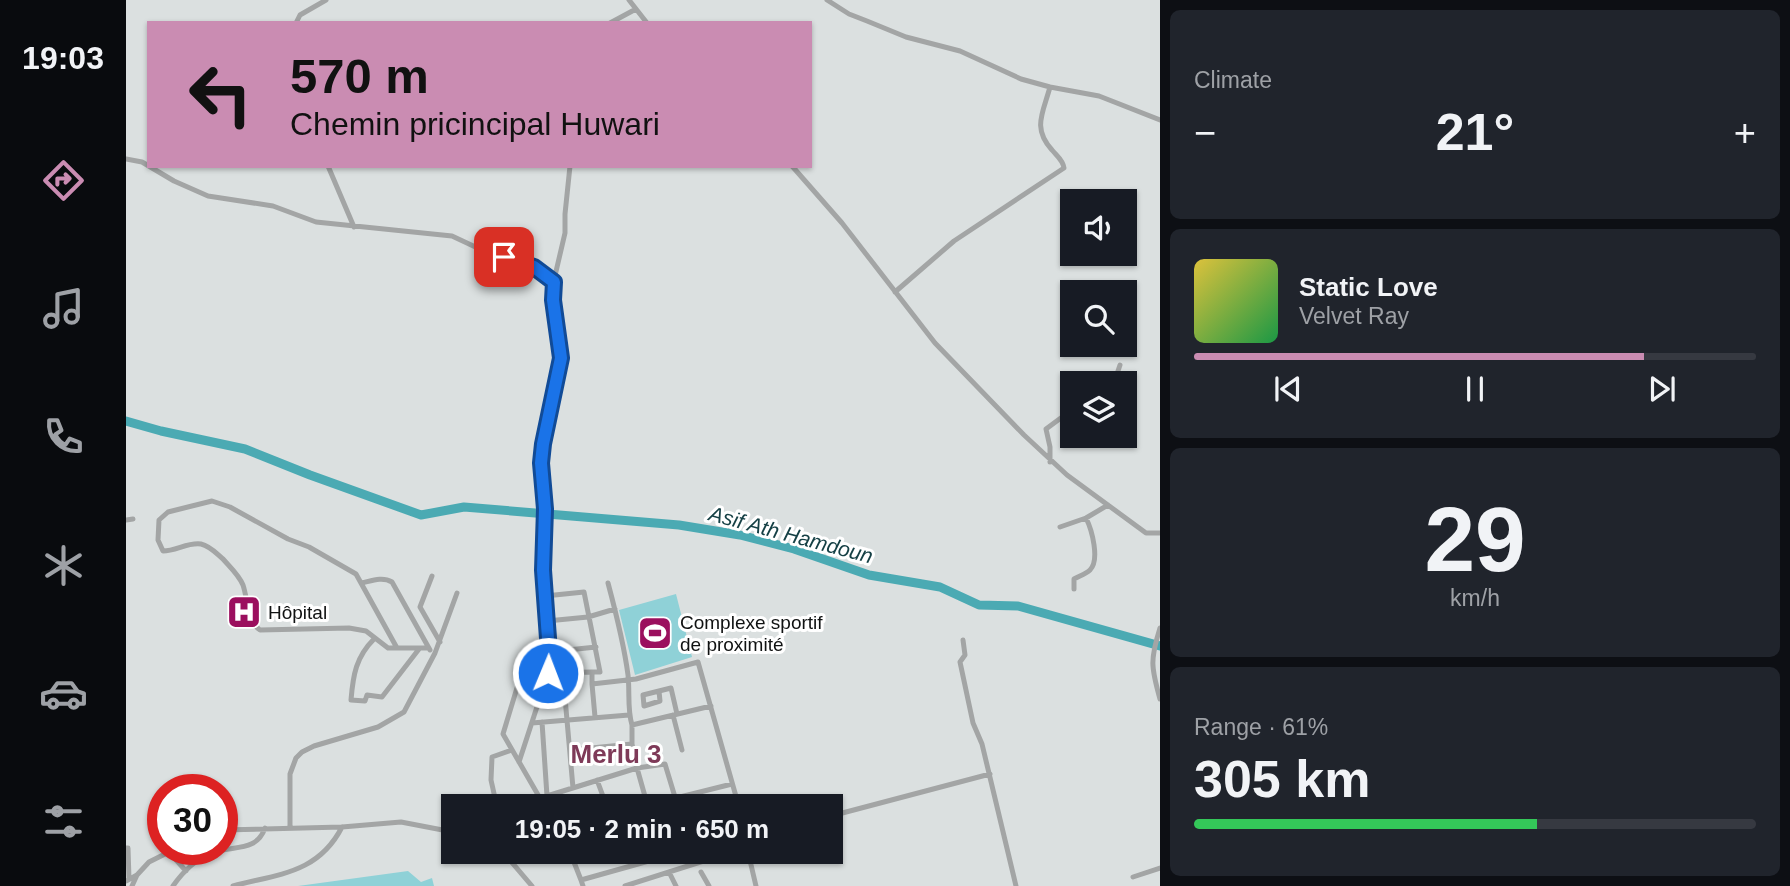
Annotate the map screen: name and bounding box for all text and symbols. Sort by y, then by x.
text: 19:03 [22,40,104,76]
icon: left [175,49,266,140]
text: 570 m [290,49,429,103]
text: Climate [1194,67,1272,93]
text: 21° [1436,103,1514,161]
text: Chemin pricincipal Huwari [290,106,660,142]
text: − [1194,112,1216,154]
text: + [1734,112,1756,154]
icon: directions [39,156,88,205]
map controls [1060,189,1137,448]
button: sound [1060,189,1137,266]
pin [474,227,534,287]
icon: arrive [485,238,523,276]
text: Static Love [1299,272,1438,302]
button: search [1060,280,1137,357]
icon: music [39,284,88,333]
text: Velvet Ray [1299,303,1409,329]
icon: previous [1269,370,1307,408]
icon: pause [1456,370,1494,408]
icon: next [1643,370,1681,408]
button: layers [1060,371,1137,448]
icon: phone [39,412,88,461]
text: 29 [1424,489,1526,590]
water label: Asif Ath Hamdoun [705,501,875,567]
icon: climate [39,541,88,590]
text: km/h [1450,585,1500,611]
hospital icon: Hôpital [225,593,263,631]
place label: Hôpital [268,602,327,623]
place label: Complexe sportif de proximité [680,612,823,655]
sports icon: Complexe sportif de proximité [636,614,674,652]
position arrow [511,636,585,710]
icon: car [39,669,88,718]
text: Range · 61% [1194,714,1328,740]
district label: Merlu 3 [570,739,662,769]
text: 305 km [1194,750,1370,808]
speed limit sign: 30 [147,774,238,865]
icon: filters [39,797,88,846]
text: 19:05 · 2 min · 650 m [515,814,769,844]

